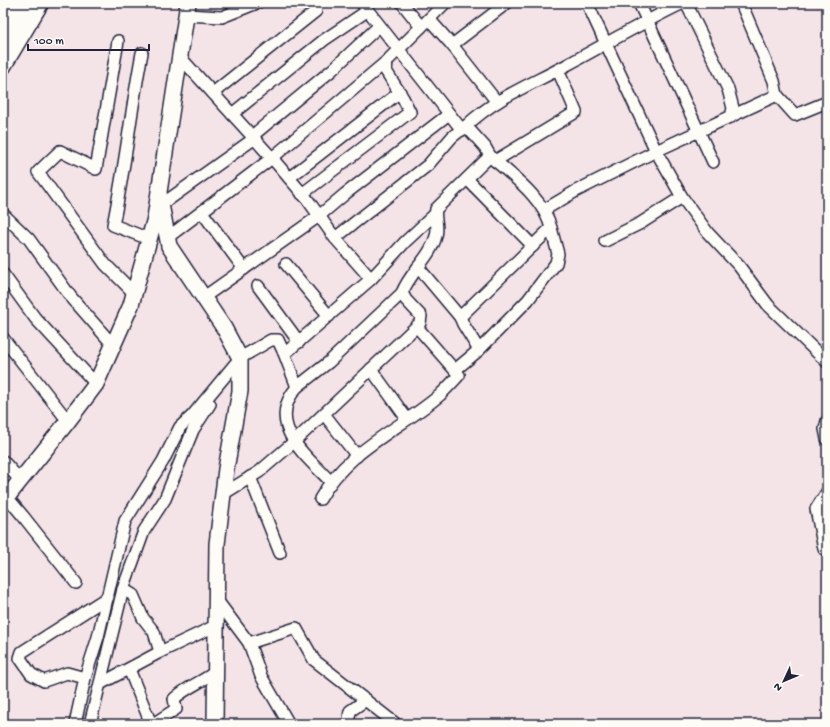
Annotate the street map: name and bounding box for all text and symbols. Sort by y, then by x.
scale bar [28,26,149,52]
text: 100 m [33,35,64,49]
north arrow [764,661,804,701]
text: N [771,680,785,693]

